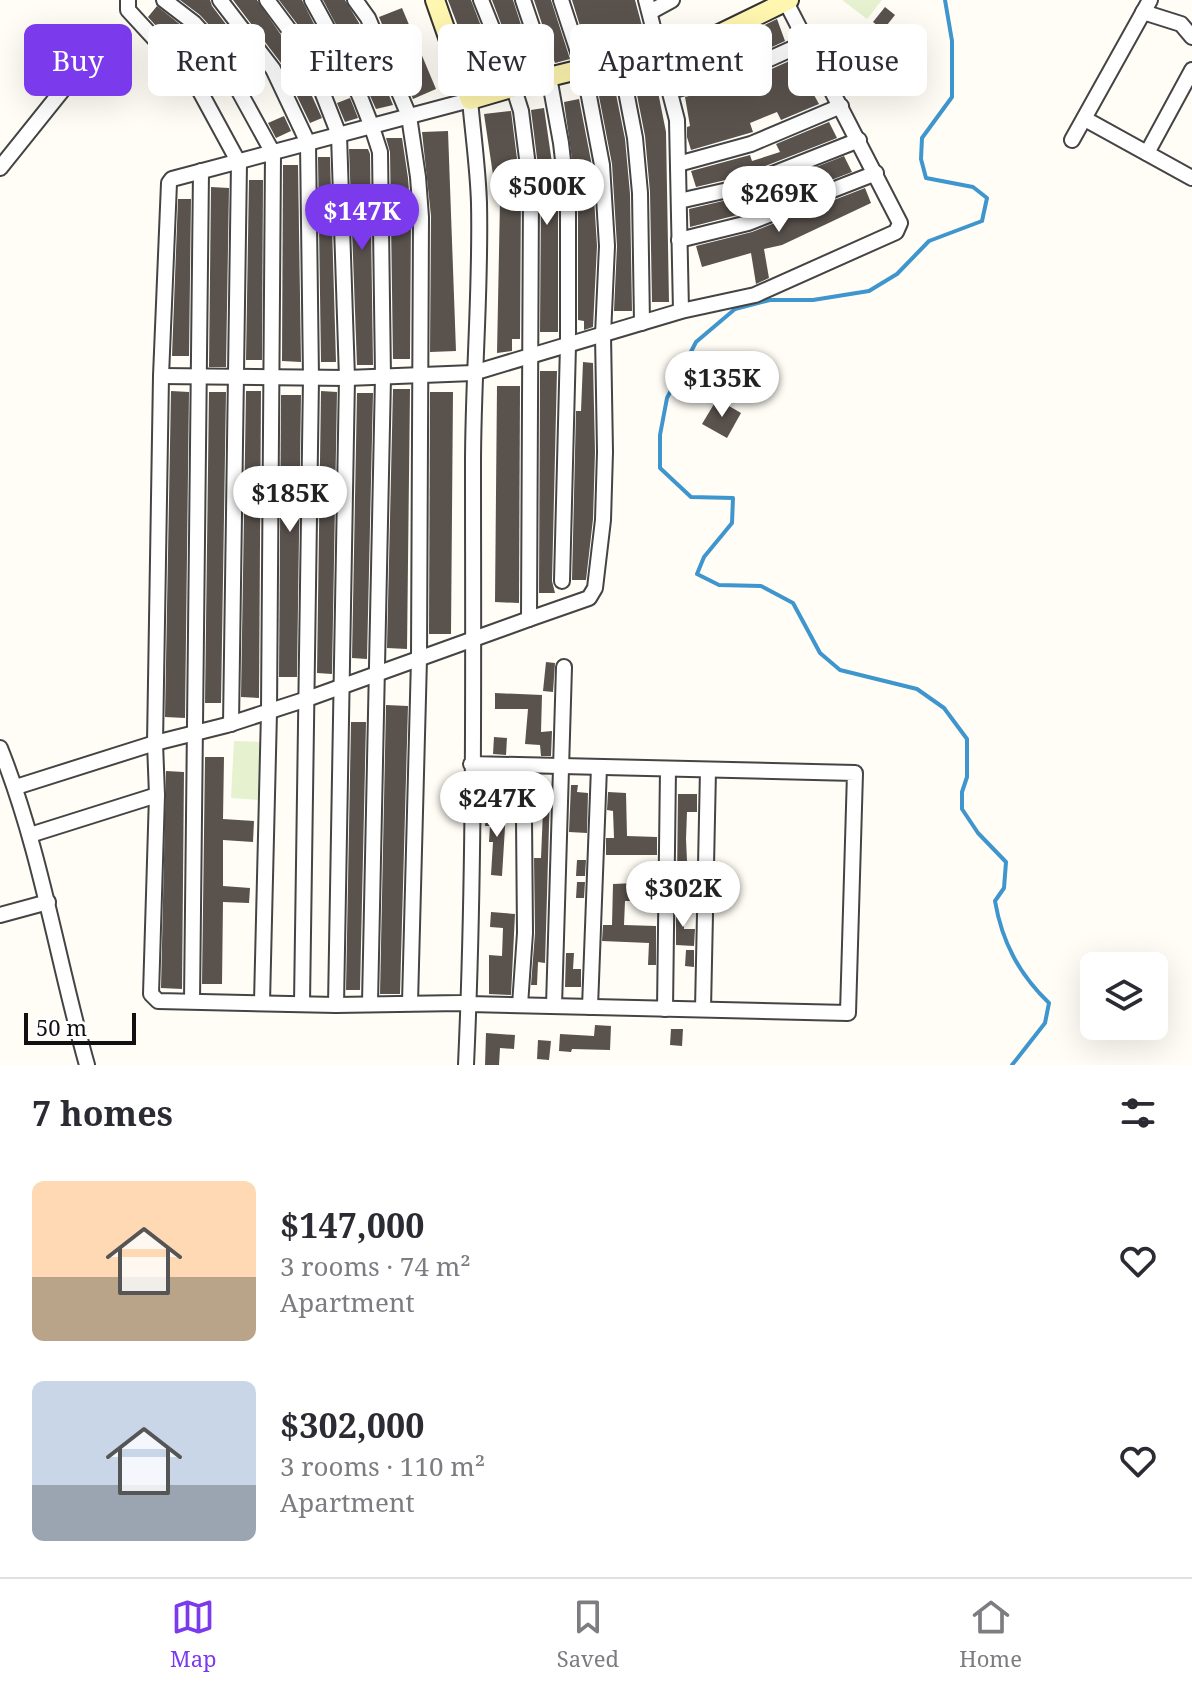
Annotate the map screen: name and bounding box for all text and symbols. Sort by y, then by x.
chip: Buy [24,24,132,96]
chip: Rent [148,24,265,96]
chip: Filters [281,24,422,96]
chip: New [438,24,554,96]
chip: Apartment [570,24,772,96]
chip: House [788,24,927,96]
pin: $500K [491,159,603,227]
pin: $269K [723,166,835,234]
text: $500K [508,167,586,203]
text: $269K [740,174,818,210]
pin: $147K [306,184,418,252]
text: $147K [323,192,401,228]
pin: $135K [666,351,778,419]
text: $135K [683,359,761,395]
pin: $185K [234,466,346,534]
text: $185K [251,474,329,510]
pin: $247K [441,771,553,839]
text: $247K [458,779,536,815]
pin: $302K [627,861,739,929]
text: $302K [644,869,722,905]
map controls [1080,952,1168,1040]
button: layers [1080,952,1168,1040]
scale bar [24,1009,136,1045]
text: 50 m [36,1012,87,1042]
text: 7 homes [32,1090,173,1136]
icon: filters [1116,1091,1160,1135]
text: $147,000 [280,1202,424,1248]
icon: home [96,1213,192,1309]
icon: heart [1116,1239,1160,1283]
text: 3 rooms · 74 m² [280,1248,471,1284]
text: Apartment [280,1284,415,1320]
text: $302,000 [280,1402,424,1448]
icon: home [96,1413,192,1509]
icon: heart [1116,1439,1160,1483]
text: 3 rooms · 110 m² [280,1448,485,1484]
text: Apartment [280,1484,415,1520]
tab: Map [170,1595,217,1673]
tab: Saved [557,1595,619,1673]
tab: Home [959,1595,1022,1673]

